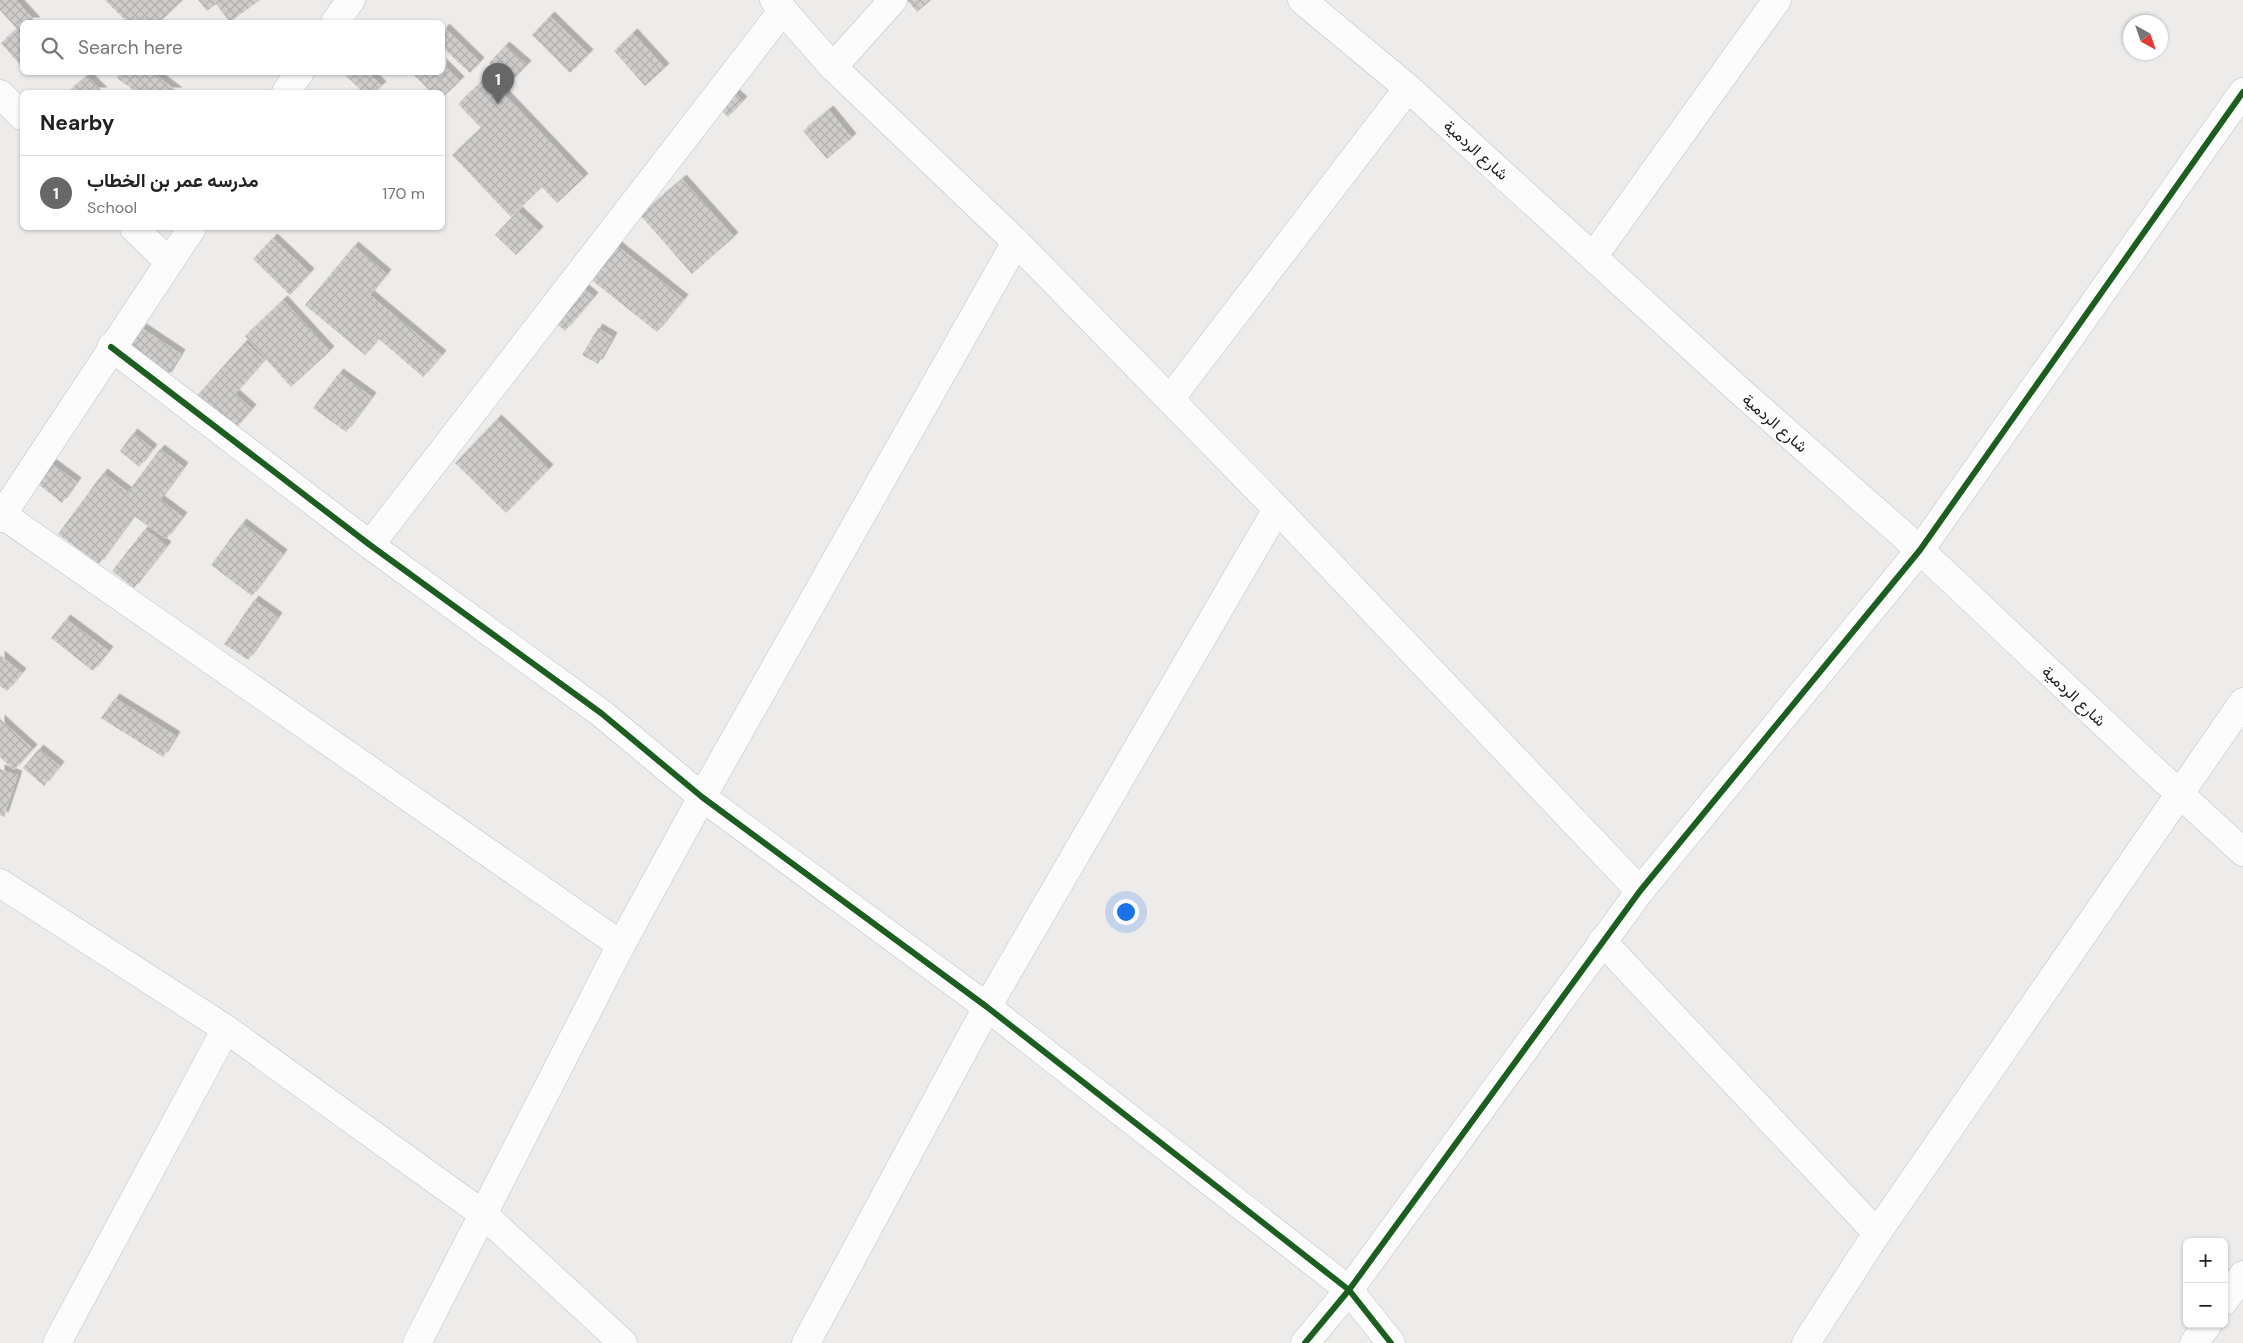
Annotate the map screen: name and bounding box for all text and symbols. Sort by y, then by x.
north arrow [2123,15,2168,60]
search box [20,20,445,75]
icon: search [38,34,66,62]
text: Search here [78,35,183,60]
pin: 1 [482,63,514,104]
text: Nearby [40,109,114,137]
street label: شارع الردمية [1439,115,1513,185]
text: مدرسه عمر بن الخطاب [87,168,259,193]
text: 1 [53,183,59,204]
text: 170 m [382,183,425,204]
text: School [87,197,137,218]
street label: شارع الردمية [1737,389,1812,458]
street label: شارع الردمية [2037,661,2110,732]
your location [1113,899,1139,925]
map controls [2183,1238,2228,1328]
button: + [2183,1238,2228,1283]
button: − [2183,1283,2228,1328]

